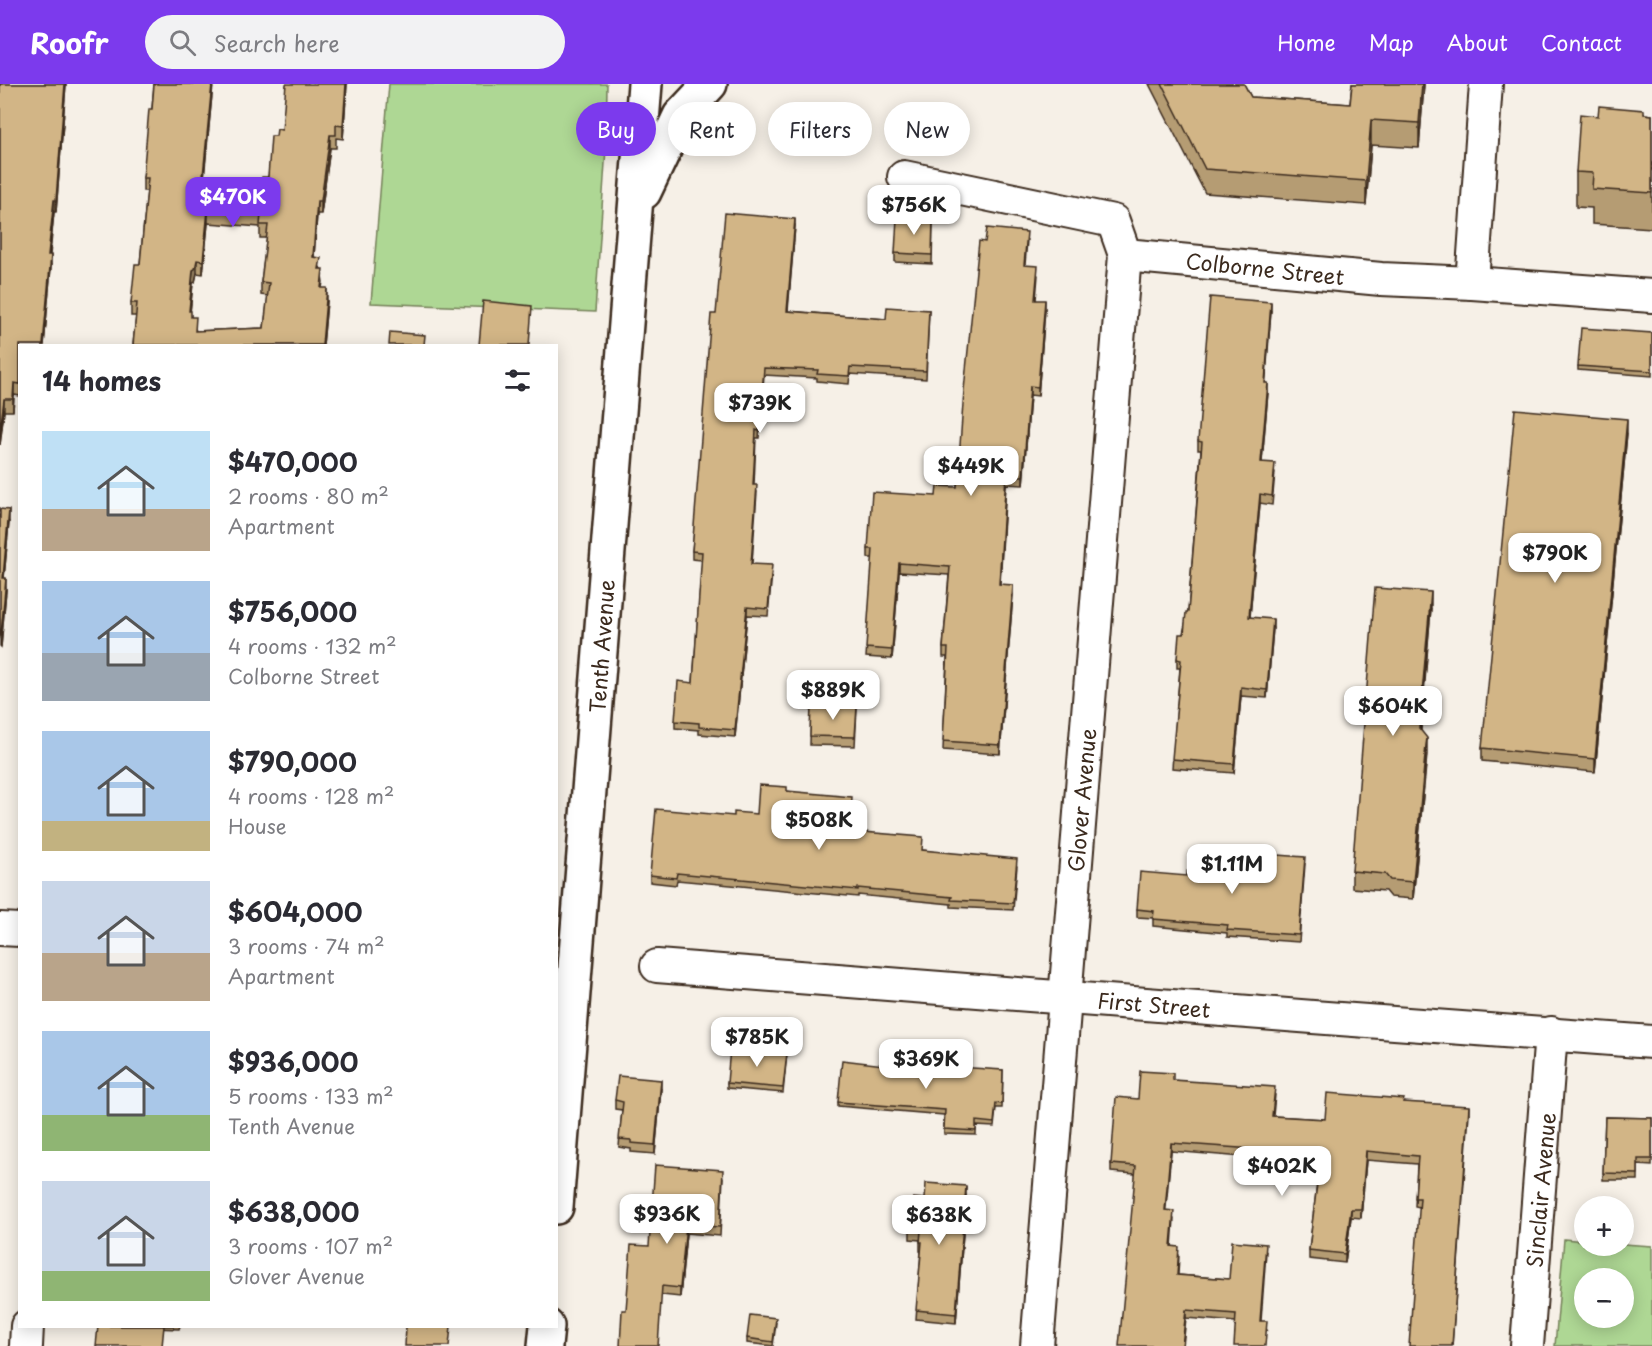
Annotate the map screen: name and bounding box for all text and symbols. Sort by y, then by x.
search box [145,15,565,69]
text: Roofr [30,21,109,64]
icon: search [166,26,199,59]
text: Search here [214,26,339,59]
text: Home [1277,26,1336,58]
text: Map [1369,26,1414,58]
text: About [1447,26,1508,58]
text: Contact [1541,26,1622,58]
chip: Buy [576,102,656,156]
chip: Rent [668,102,756,156]
chip: Filters [768,102,872,156]
chip: New [884,102,970,156]
pin: $470K [191,177,275,228]
text: $470K [200,181,267,211]
pin: $756K [872,185,956,236]
text: $756K [881,189,947,219]
street label: Colborne Street [1184,244,1346,292]
text: 14 homes [42,361,161,400]
icon: filters [501,364,534,397]
pin: $739K [718,383,802,434]
text: $739K [728,387,792,417]
text: $470,000 [228,442,358,481]
pin: $449K [929,446,1013,497]
text: $449K [938,450,1004,480]
icon: home [90,455,162,527]
text: 2 rooms · 80 m² [228,481,389,511]
text: Apartment [228,511,335,541]
pin: $790K [1513,533,1597,584]
text: $790K [1522,537,1588,567]
street label: Tenth Avenue [580,578,622,714]
text: $756,000 [228,592,357,631]
icon: home [90,605,162,677]
text: 4 rooms · 132 m² [228,631,397,661]
text: Colborne Street [228,661,380,691]
pin: $889K [791,670,875,721]
text: $889K [801,674,865,704]
pin: $604K [1351,686,1435,737]
text: $604K [1358,690,1428,720]
street label: Glover Avenue [1059,727,1103,873]
text: $790,000 [228,742,357,781]
icon: home [90,755,162,827]
text: 4 rooms · 128 m² [228,781,394,811]
pin: $508K [777,800,861,851]
text: $508K [785,804,853,834]
text: House [228,811,287,841]
pin: $1.11M [1183,844,1281,895]
text: $1.11M [1201,848,1263,878]
text: $604,000 [228,892,363,931]
icon: home [90,905,162,977]
text: 3 rooms · 74 m² [228,931,385,961]
text: Apartment [228,961,335,991]
street label: First Street [1096,983,1212,1025]
pin: $785K [715,1017,799,1068]
text: $785K [725,1021,789,1051]
pin: $369K [884,1039,968,1090]
text: $936,000 [228,1042,358,1081]
text: $369K [893,1043,959,1073]
icon: home [90,1055,162,1127]
text: 5 rooms · 133 m² [228,1081,394,1111]
text: Tenth Avenue [228,1111,355,1141]
street label: Sinclair Avenue [1517,1111,1563,1269]
pin: $402K [1240,1146,1324,1197]
text: $402K [1247,1150,1317,1180]
text: $638,000 [228,1192,359,1231]
pin: $936K [625,1194,709,1245]
pin: $638K [897,1195,981,1246]
map controls [1574,1196,1634,1328]
button: + [1574,1196,1634,1256]
text: $936K [634,1198,700,1228]
text: $638K [906,1199,972,1229]
icon: home [90,1205,162,1277]
text: 3 rooms · 107 m² [228,1231,393,1261]
text: Glover Avenue [228,1261,365,1291]
button: − [1574,1268,1634,1328]

